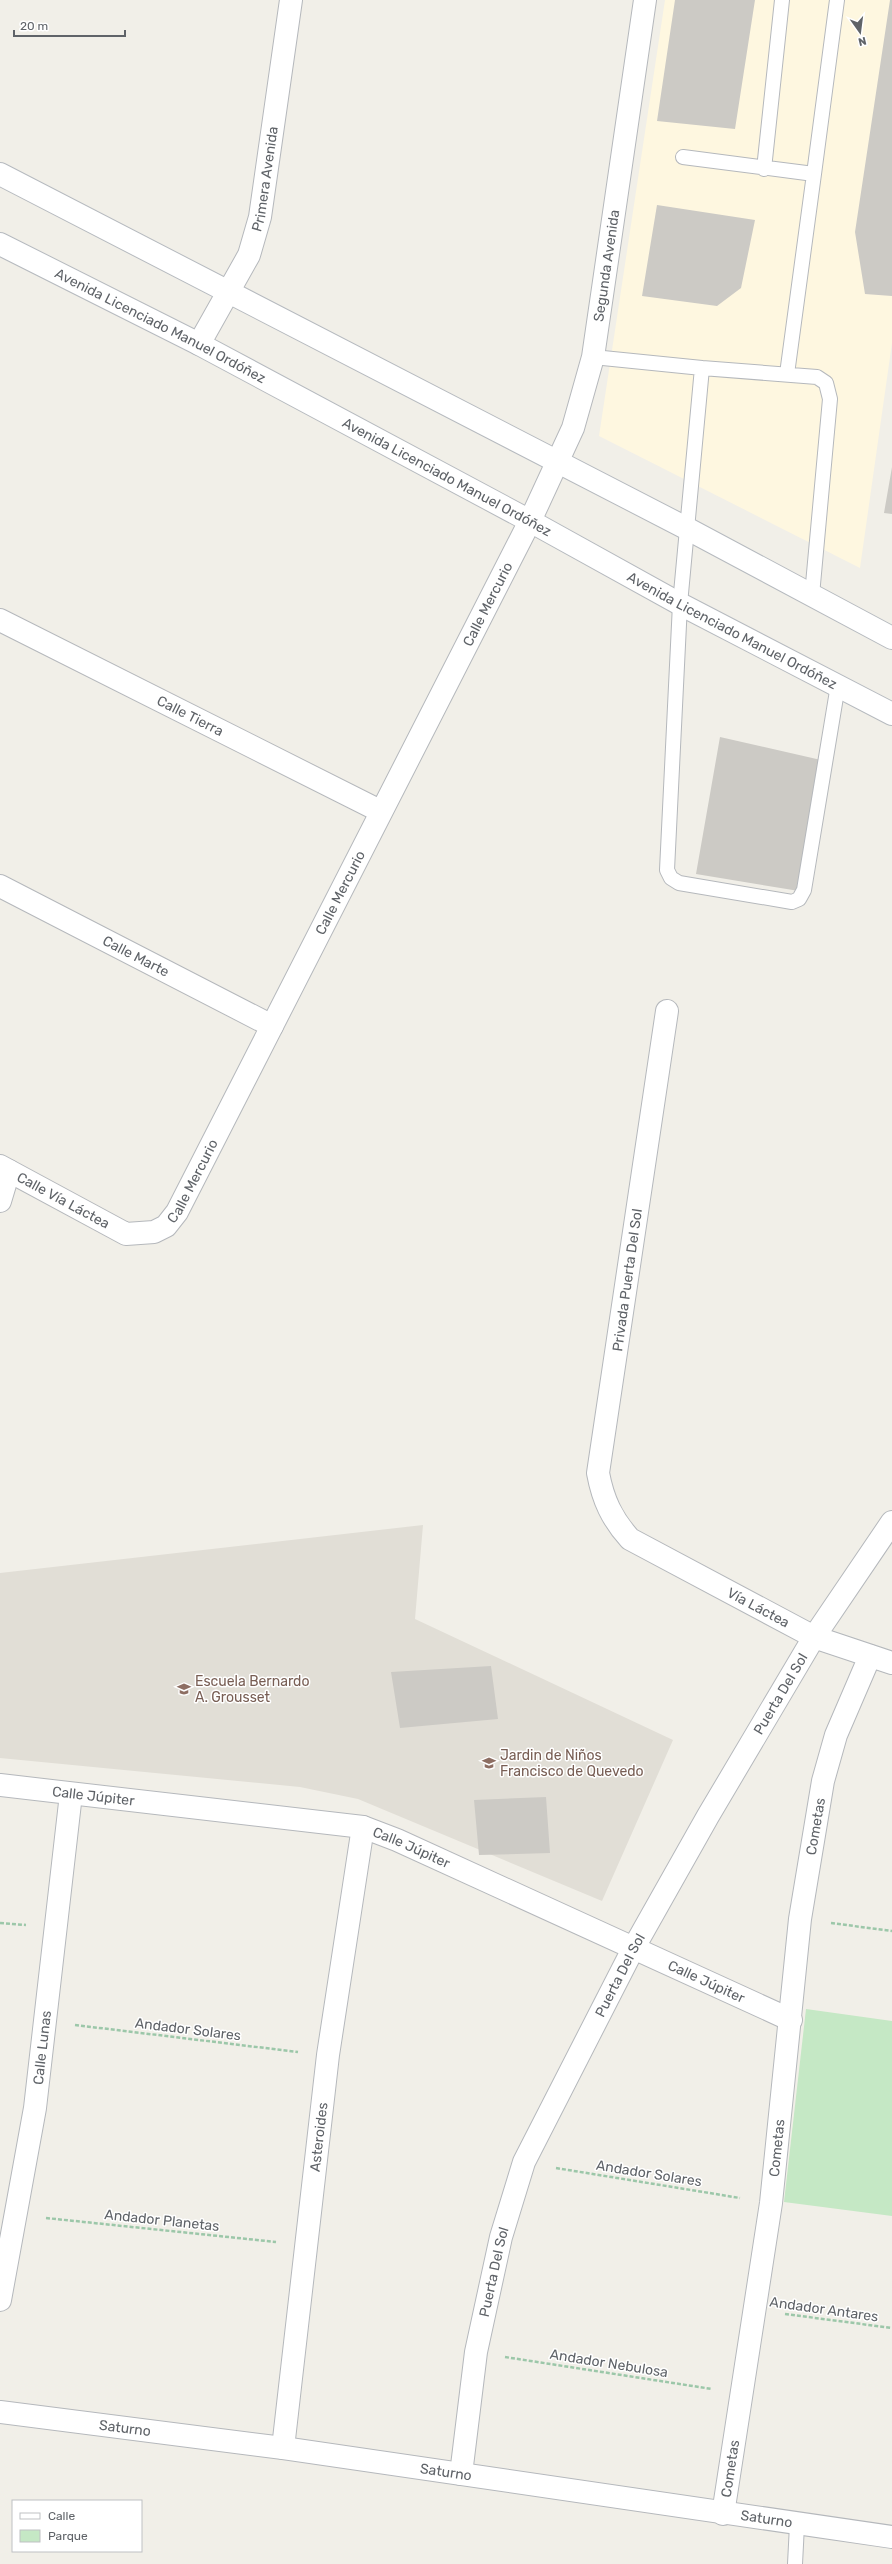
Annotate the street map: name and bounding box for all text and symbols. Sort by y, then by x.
scale bar [14,12,125,38]
north arrow [840,12,880,52]
text: 20 m [20,19,48,33]
text: N [857,34,868,49]
street label: Primera Avenida [248,125,282,234]
street label: Segunda Avenida [590,208,623,323]
street label: Avenida Licenciado Manuel Ordóñez [52,265,269,387]
street label: Avenida Licenciado Manuel Ordóñez [339,414,554,540]
street label: Calle Mercurio [459,559,517,649]
street label: Avenida Licenciado Manuel Ordóñez [624,569,840,693]
street label: Calle Tierra [154,692,226,740]
street label: Calle Mercurio [312,848,369,938]
street label: Calle Marte [100,932,172,981]
street label: Calle Mercurio [164,1137,222,1227]
street label: Calle Vía Láctea [14,1169,112,1233]
street label: Privada Puerta Del Sol [609,1208,646,1353]
street label: Vía Láctea [724,1584,792,1631]
street label: Puerta Del Sol [750,1650,811,1738]
place label: Escuela Bernardo A. Grousset [195,1673,309,1706]
school or university icon: Escuela Bernardo A. Grousset [176,1681,192,1697]
place label: Jardin de Niños Francisco de Quevedo [500,1747,644,1780]
school or university icon: Jardin de Niños Francisco de Quevedo [481,1755,497,1771]
street label: Calle Júpiter [51,1783,136,1810]
street label: Cometas [803,1797,829,1857]
street label: Calle Júpiter [370,1824,453,1872]
street label: Puerta Del Sol [592,1931,649,2020]
street label: Calle Júpiter [665,1957,748,2007]
street label: Calle Lunas [30,2010,55,2086]
street label: Andador Solares [134,2015,242,2044]
street label: Asteroides [307,2101,332,2173]
street label: Cometas [766,2118,789,2178]
street label: Andador Solares [595,2157,703,2190]
street label: Andador Planetas [104,2206,220,2235]
street label: Puerta Del Sol [476,2225,513,2319]
street label: Andador Antares [769,2293,879,2326]
street label: Andador Nebulosa [549,2346,669,2381]
street label: Saturno [98,2417,152,2440]
street label: Cometas [718,2439,743,2499]
street label: Saturno [419,2460,473,2484]
legend [12,2500,142,2552]
street label: Saturno [739,2507,794,2531]
text: Calle [48,2509,75,2523]
text: Parque [48,2529,88,2543]

